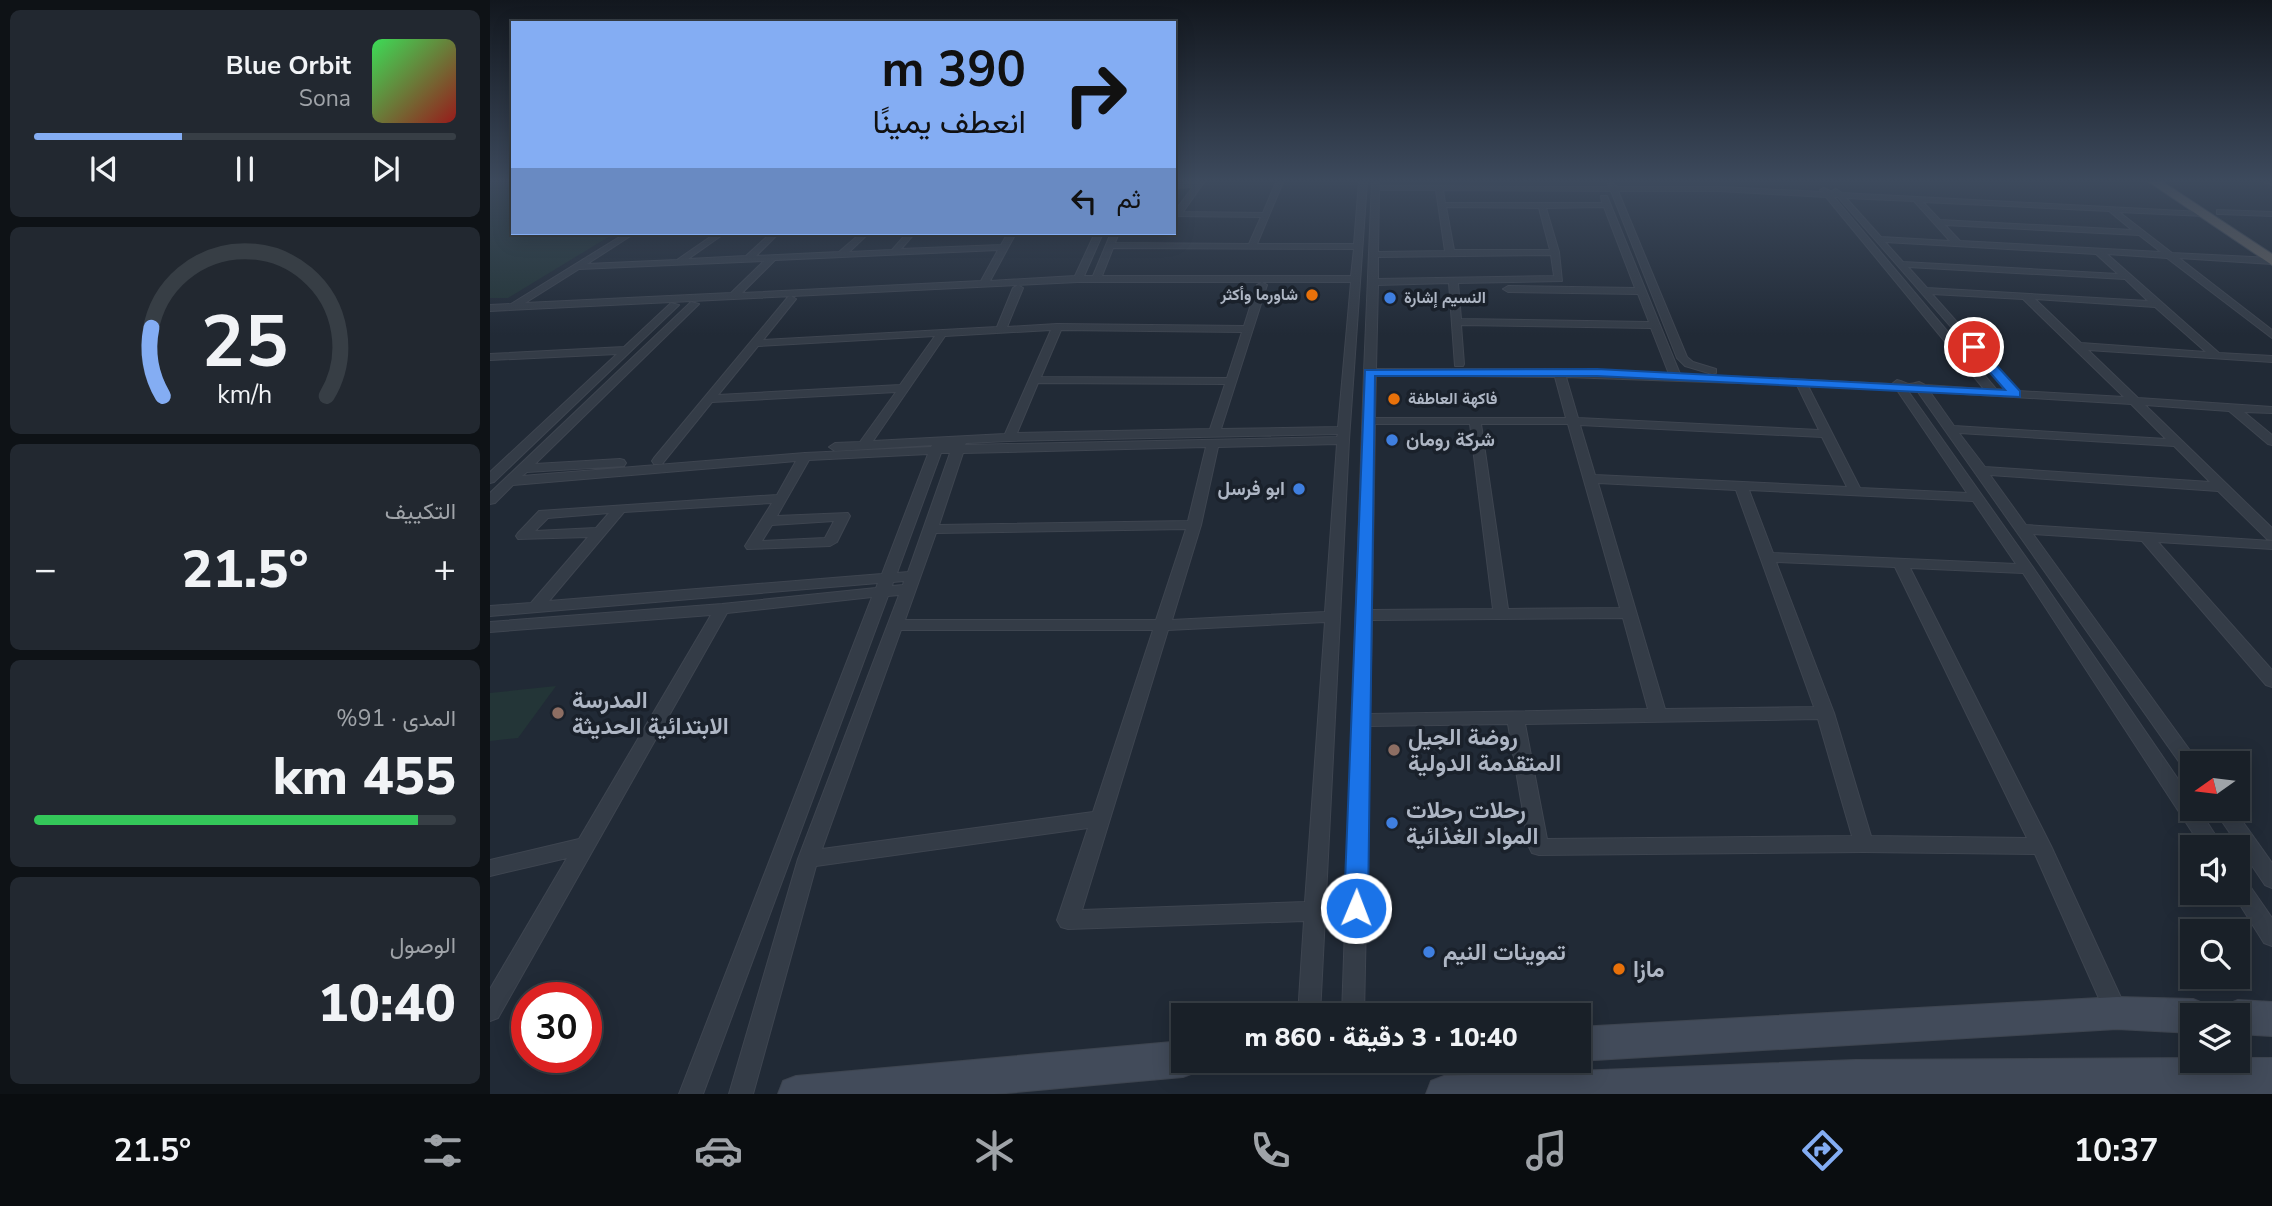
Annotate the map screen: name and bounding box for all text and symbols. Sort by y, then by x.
text: 390 m [882,36,1026,103]
text: Blue Orbit [226,48,351,83]
icon: right [1050,49,1141,140]
text: Sona [299,83,351,114]
text: انعطف يمينًا [873,101,1026,144]
icon: previous [85,150,123,188]
icon: pause [226,150,264,188]
icon: next [367,150,405,188]
icon: left [1065,182,1103,220]
text: ثم [1117,182,1141,217]
place label: شاورما وأكثر [1220,284,1298,306]
marker: شاورما وأكثر [1304,287,1320,303]
place label: النسيم إشارة [1404,287,1486,309]
marker: النسيم إشارة [1382,290,1398,306]
text: 25 [201,293,289,393]
pin [1944,317,2004,377]
icon: arrive [1955,328,1993,366]
text: km/h [217,378,273,412]
place label: فاكهة العاطفة [1408,388,1498,410]
marker: فاكهة العاطفة [1386,391,1402,407]
place label: شركة رومان [1406,427,1495,453]
marker: شركة رومان [1384,432,1400,448]
place label: ابو فرسل [1218,476,1285,502]
marker: ابو فرسل [1291,481,1307,497]
text: التكييف [385,496,456,527]
text: 21.5° [181,534,309,605]
text: − [34,544,57,595]
text: + [433,544,456,595]
place label: المدرسة الابتدائية الحديثة [572,685,729,742]
text: المدى · 91% [336,703,456,734]
marker: المدرسة الابتدائية الحديثة [550,705,566,721]
place label: روضة الجيل المتقدمة الدولية [1408,722,1561,779]
text: 455 km [273,741,456,812]
marker: روضة الجيل المتقدمة الدولية [1386,742,1402,758]
north arrow [2180,751,2250,821]
map controls [2180,751,2250,1073]
place label: رحلات رحلات المواد الغذائية [1406,795,1538,852]
marker: رحلات رحلات المواد الغذائية [1384,815,1400,831]
button: sound [2180,835,2250,905]
position arrow [1319,871,1393,945]
button: search [2180,919,2250,989]
text: الوصول [390,930,456,961]
place label: تموينات النيم [1443,937,1566,968]
marker: تموينات النيم [1421,944,1437,960]
place label: مازا [1633,954,1665,985]
marker: مازا [1611,961,1627,977]
text: 10:40 [318,968,456,1039]
speed limit sign: 30 [511,982,602,1073]
button: layers [2180,1003,2250,1073]
text: 10:40 · 3 دقيقة · 860 m [1244,1020,1518,1055]
icon: filters [418,1126,467,1175]
icon: car [694,1126,743,1175]
icon: climate [970,1126,1019,1175]
icon: phone [1246,1126,1295,1175]
icon: music [1522,1126,1571,1175]
icon: directions [1798,1126,1847,1175]
text: 21.5° [114,1129,191,1172]
text: 10:37 [2074,1129,2159,1172]

